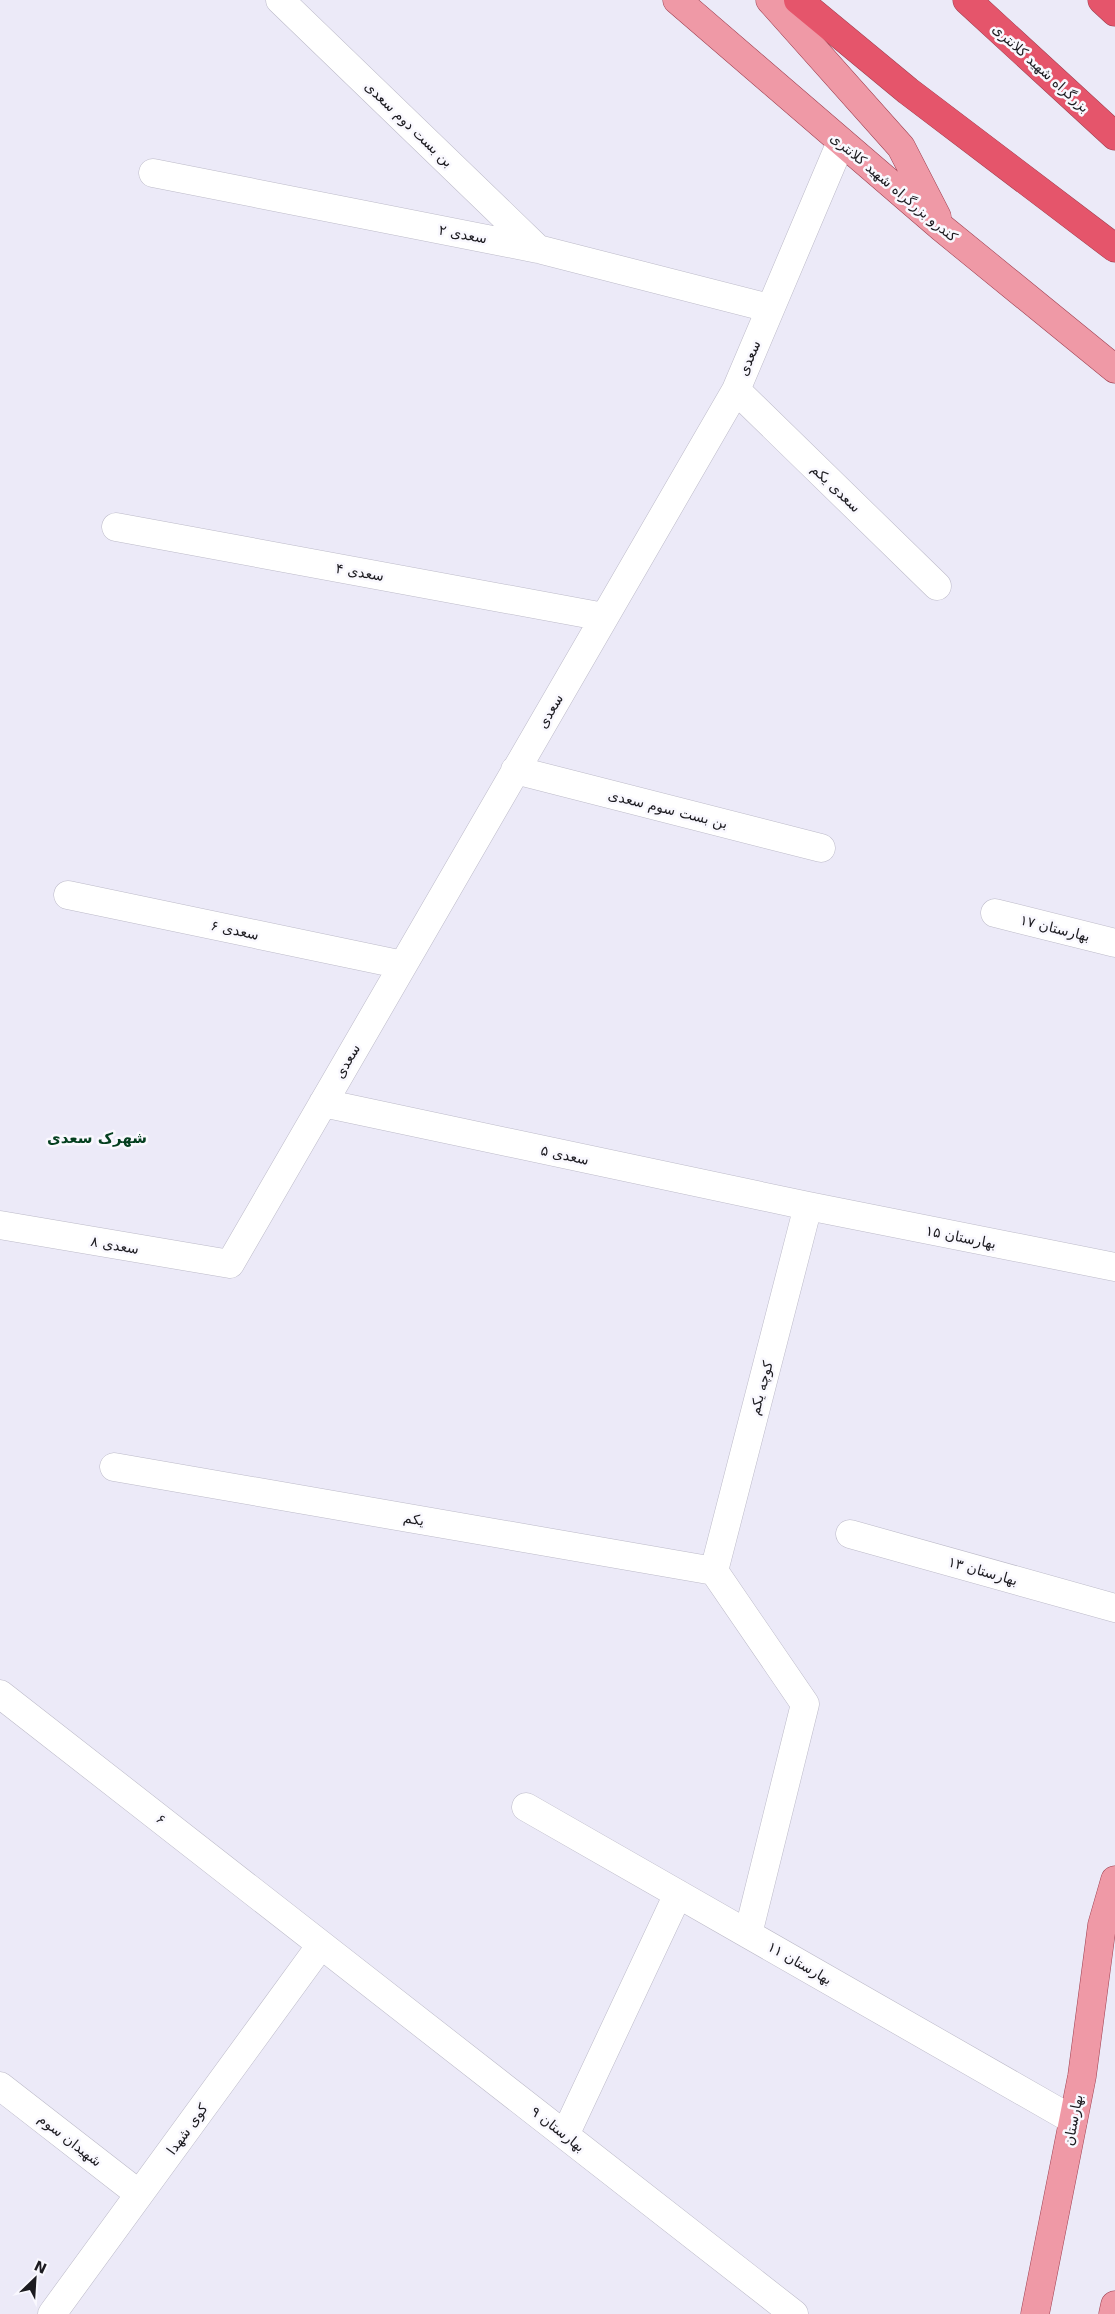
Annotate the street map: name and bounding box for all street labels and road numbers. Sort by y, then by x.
street label: بزرگراه شهید کلانتری [989,20,1093,116]
street label: بن بست دوم سعدی [361,78,456,171]
street label: کندرو بزرگراه شهید کلانتری [827,129,961,246]
street label: سعدی ۲ [438,221,488,247]
street label: سعدی [734,338,764,378]
street label: سعدی یکم [807,461,864,516]
street label: سعدی ۴ [335,560,385,584]
street label: سعدی [534,691,566,731]
street label: بن بست سوم سعدی [606,786,729,833]
street label: ۱۷ بهارستان [1018,912,1092,945]
street label: سعدی ۶ [209,917,261,943]
street label: سعدی [331,1041,363,1081]
street label: سعدی ۵ [539,1142,591,1168]
street label: ۱۵ بهارستان [924,1222,998,1253]
street label: سعدی ۸ [90,1233,140,1257]
street label: کوچه یکم [746,1359,777,1417]
street label: یکم [402,1509,426,1530]
street label: ۱۳ بهارستان [946,1553,1020,1589]
street label: ۶ [153,1810,169,1828]
street label: ۱۱ بهارستان [765,1938,835,1989]
street label: بهارستان [1060,2093,1087,2147]
street label: کوی شهدا [163,2100,212,2158]
street label: ۹ بهارستان [527,2103,588,2156]
street label: شهیدان سوم [35,2110,105,2170]

